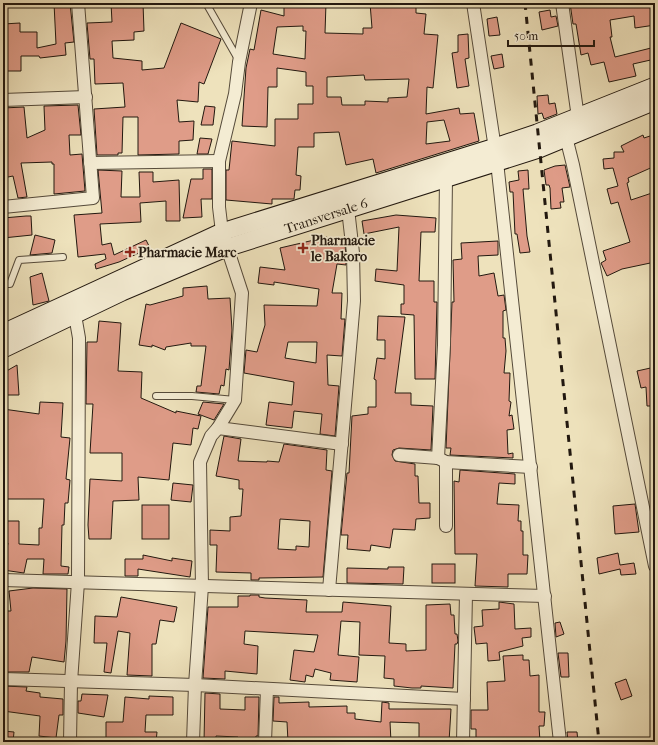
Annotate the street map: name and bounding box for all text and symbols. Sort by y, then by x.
scale bar [508,22,594,48]
text: 50 m [514,29,538,43]
street label: Transversale 6 [282,194,370,237]
place label: Pharmacie le Bakoro [310,232,375,265]
marker: Pharmacie le Bakoro [298,243,308,253]
place label: Pharmacie Marc [138,244,237,261]
marker: Pharmacie Marc [125,247,135,257]

